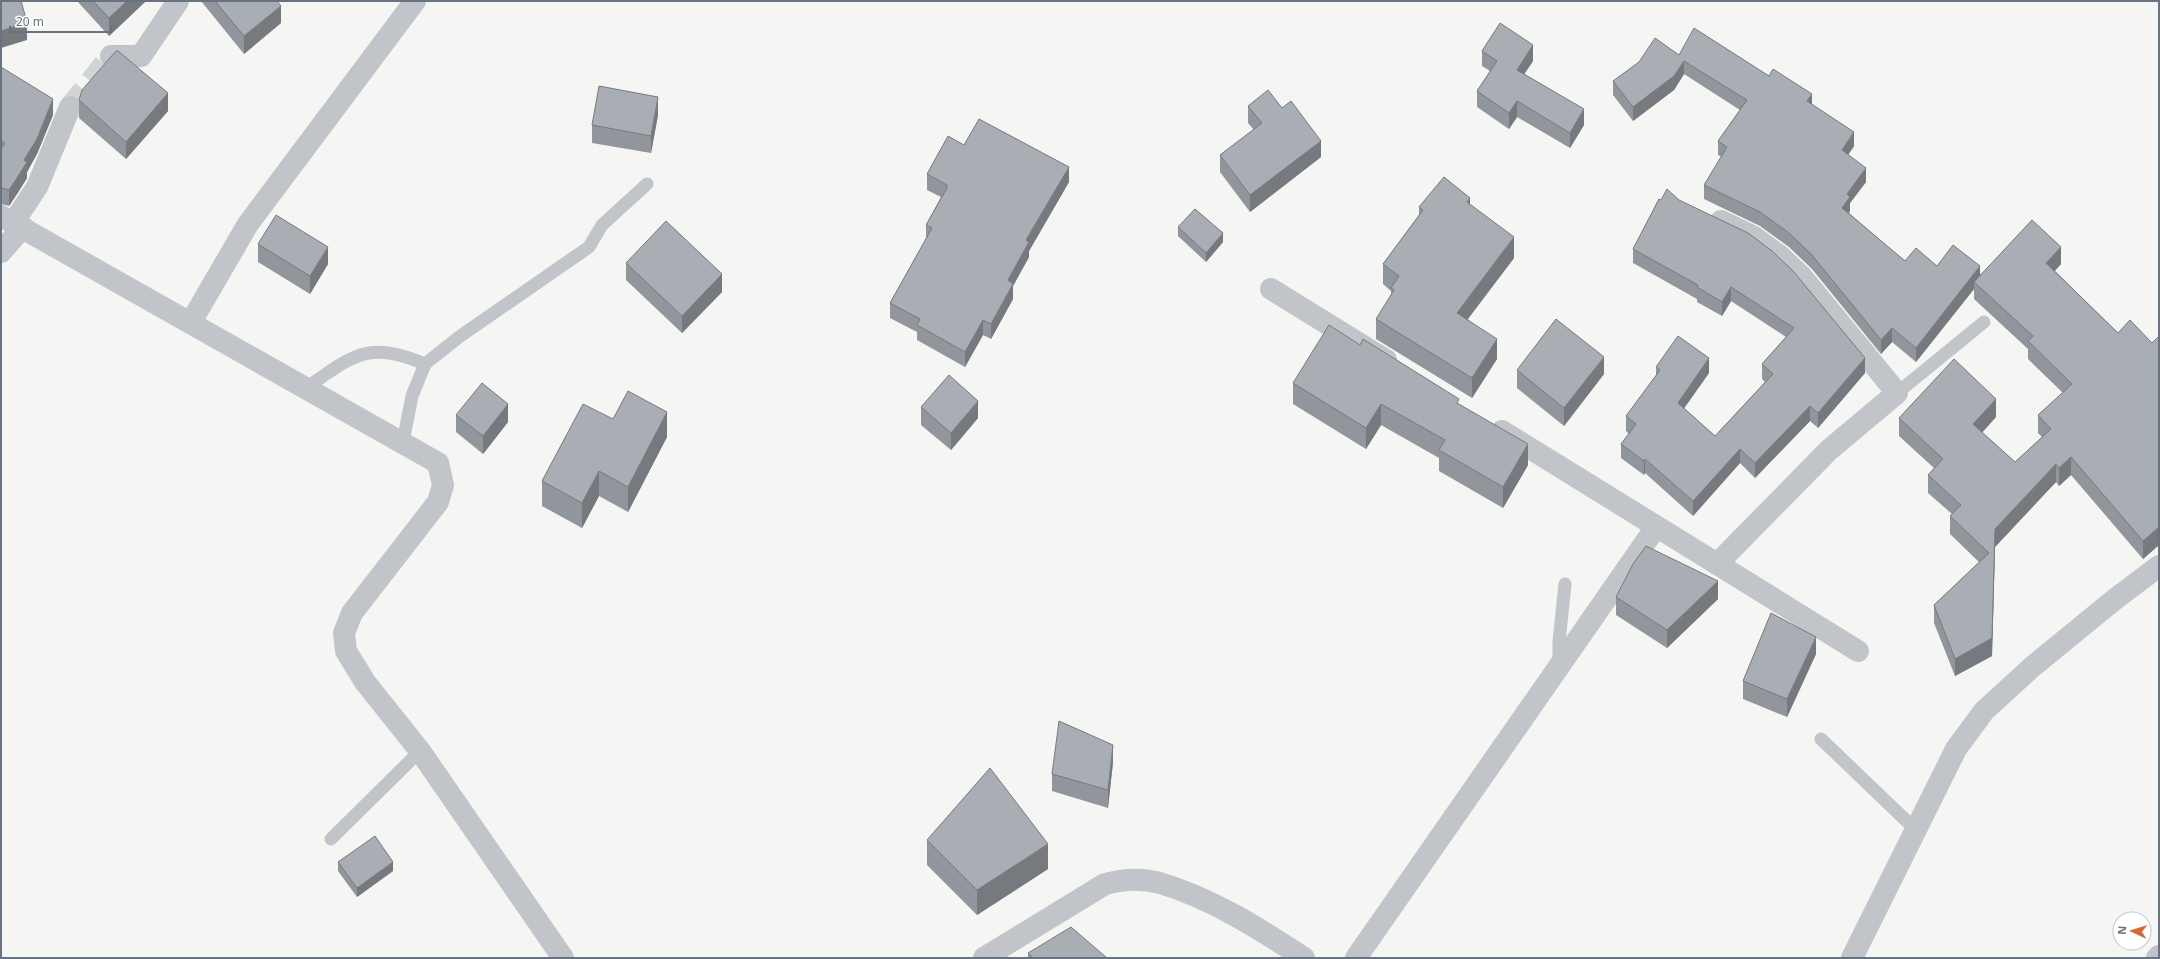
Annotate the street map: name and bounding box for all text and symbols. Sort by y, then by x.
scale bar [10,8,111,34]
text: 20 m [16,13,44,30]
north arrow [2112,911,2152,951]
text: N [2114,925,2129,935]

